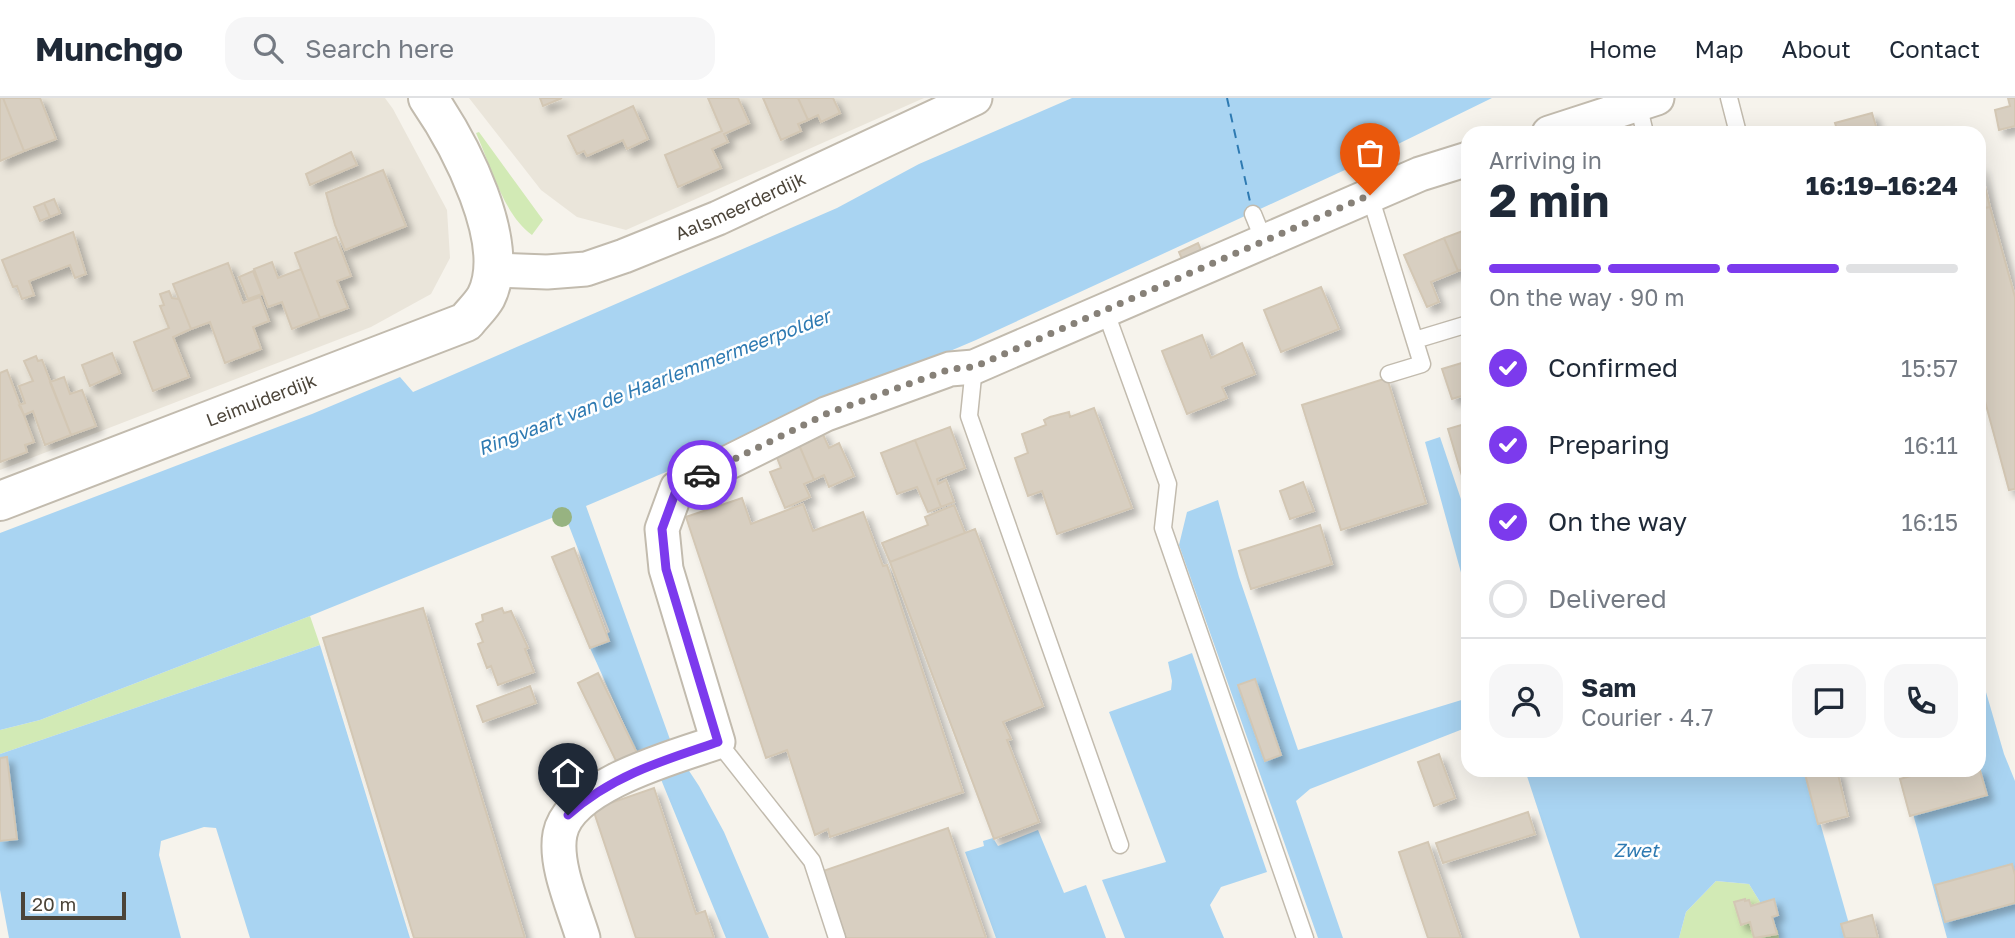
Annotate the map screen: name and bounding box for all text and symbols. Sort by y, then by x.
search box [225,17,715,80]
text: Munchgo [35,29,183,68]
icon: search [249,29,287,67]
text: Search here [305,33,454,64]
text: Home [1589,34,1657,63]
text: Map [1695,34,1744,63]
text: About [1782,34,1851,63]
text: Contact [1889,34,1980,63]
pin [1340,123,1400,195]
icon: bag [1351,134,1389,172]
text: Arriving in [1489,146,1602,174]
street label: Aalsmeerderdijk [672,167,809,244]
text: 16:19–16:24 [1806,170,1958,201]
text: 2 min [1489,172,1609,227]
text: On the way · 90 m [1489,283,1685,311]
water label: Ringvaart van de Haarlemmermeerpolder [474,303,836,460]
icon: check [1489,349,1527,387]
text: Confirmed [1548,352,1678,383]
text: 15:57 [1901,354,1958,382]
street label: Leimuiderdijk [203,369,319,431]
icon: check [1489,426,1527,464]
text: Preparing [1548,429,1670,460]
text: 16:11 [1904,431,1958,459]
courier [667,440,737,510]
icon: car [683,456,721,494]
icon: check [1489,503,1527,541]
text: On the way [1548,506,1687,537]
text: 16:15 [1902,508,1958,536]
text: Delivered [1548,583,1667,614]
button: person [1489,664,1563,738]
button: chat [1792,664,1866,738]
button: phone [1884,664,1958,738]
text: Sam [1581,672,1636,703]
text: Courier · 4.7 [1581,703,1713,731]
pin [538,743,598,815]
icon: home [549,754,587,792]
water label: Zwet [1614,838,1661,861]
scale bar [21,889,126,921]
text: 20 m [32,892,76,915]

